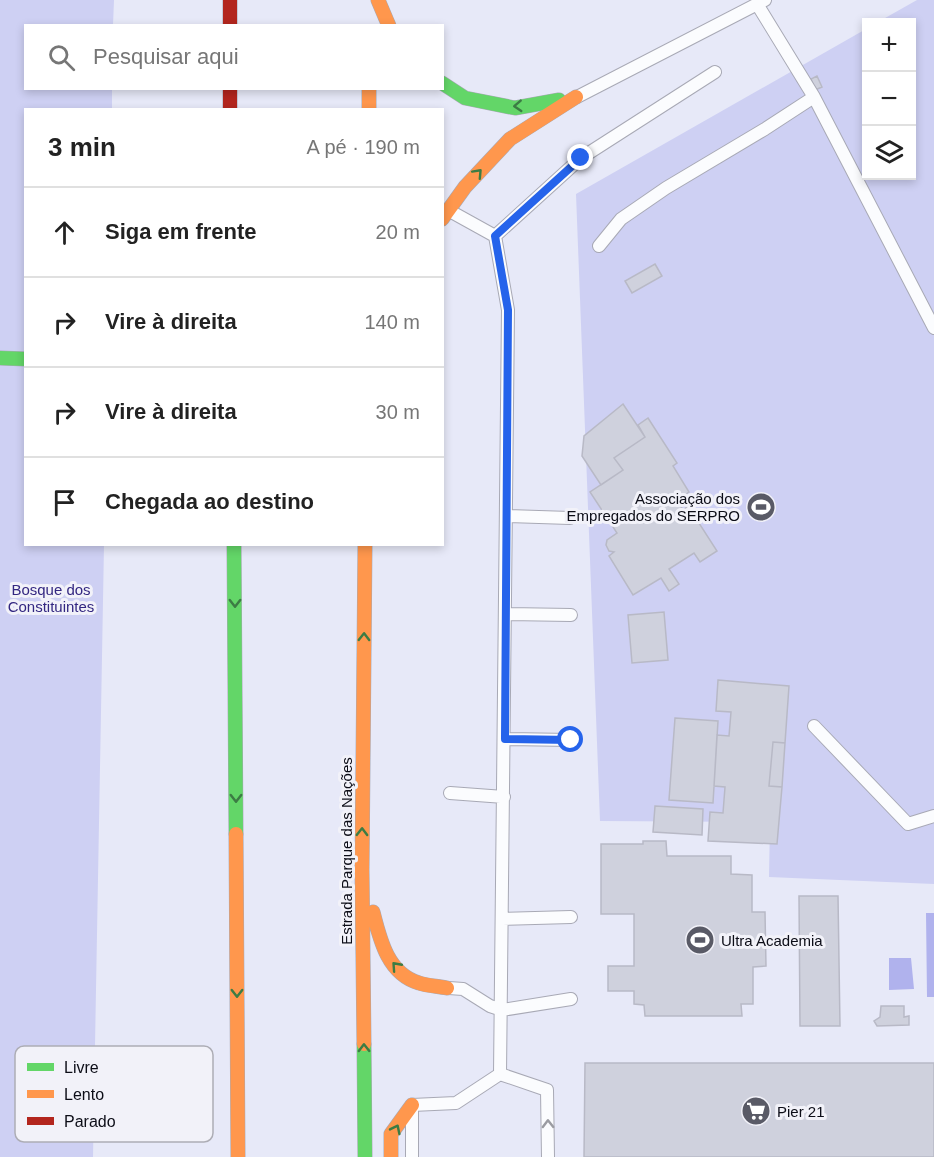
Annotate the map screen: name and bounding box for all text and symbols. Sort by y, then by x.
map controls [862,18,916,180]
button: + [862,18,916,72]
search box [24,24,444,90]
icon: search [45,41,78,74]
text: Pesquisar aqui [93,44,239,69]
button: − [862,72,916,126]
one-way arrow [513,100,522,113]
button: layers [862,126,916,180]
text: 3 min [48,132,116,162]
text: A pé · 190 m [307,136,420,158]
route end [567,144,593,170]
one-way arrow [471,170,482,180]
icon: ahead [48,216,81,249]
text: Siga em frente [105,219,257,244]
text: 20 m [376,221,420,243]
icon: right [48,306,81,339]
text: Vire à direita [105,309,237,334]
text: 140 m [364,311,420,333]
icon: right [48,396,81,429]
text: Vire à direita [105,399,237,424]
text: 30 m [376,401,420,423]
icon: arrive [48,486,81,519]
text: Chegada ao destino [105,489,314,514]
place label: Associação dos Empregados do SERPRO [567,490,740,524]
sports icon: Associação dos Empregados do SERPRO [745,491,777,523]
park label: Bosque dos Constituintes [8,581,94,615]
one-way arrow [228,598,241,607]
one-way arrow [358,632,370,641]
route start [557,726,583,752]
street label: Estrada Parque das Nações [338,757,355,945]
one-way arrow [230,793,242,802]
one-way arrow [356,827,368,836]
sports icon: Ultra Academia [684,924,716,956]
place label: Ultra Academia [721,932,823,949]
one-way arrow [392,963,403,973]
one-way arrow [231,988,243,997]
one-way arrow [358,1043,370,1052]
legend [15,1046,213,1142]
text: Livre [64,1059,99,1076]
text: Lento [64,1086,104,1103]
supermarket icon: Pier 21 [740,1095,772,1127]
place label: Pier 21 [777,1103,825,1120]
text: Parado [64,1113,116,1130]
one-way arrow [542,1119,554,1128]
one-way arrow [388,1124,400,1135]

